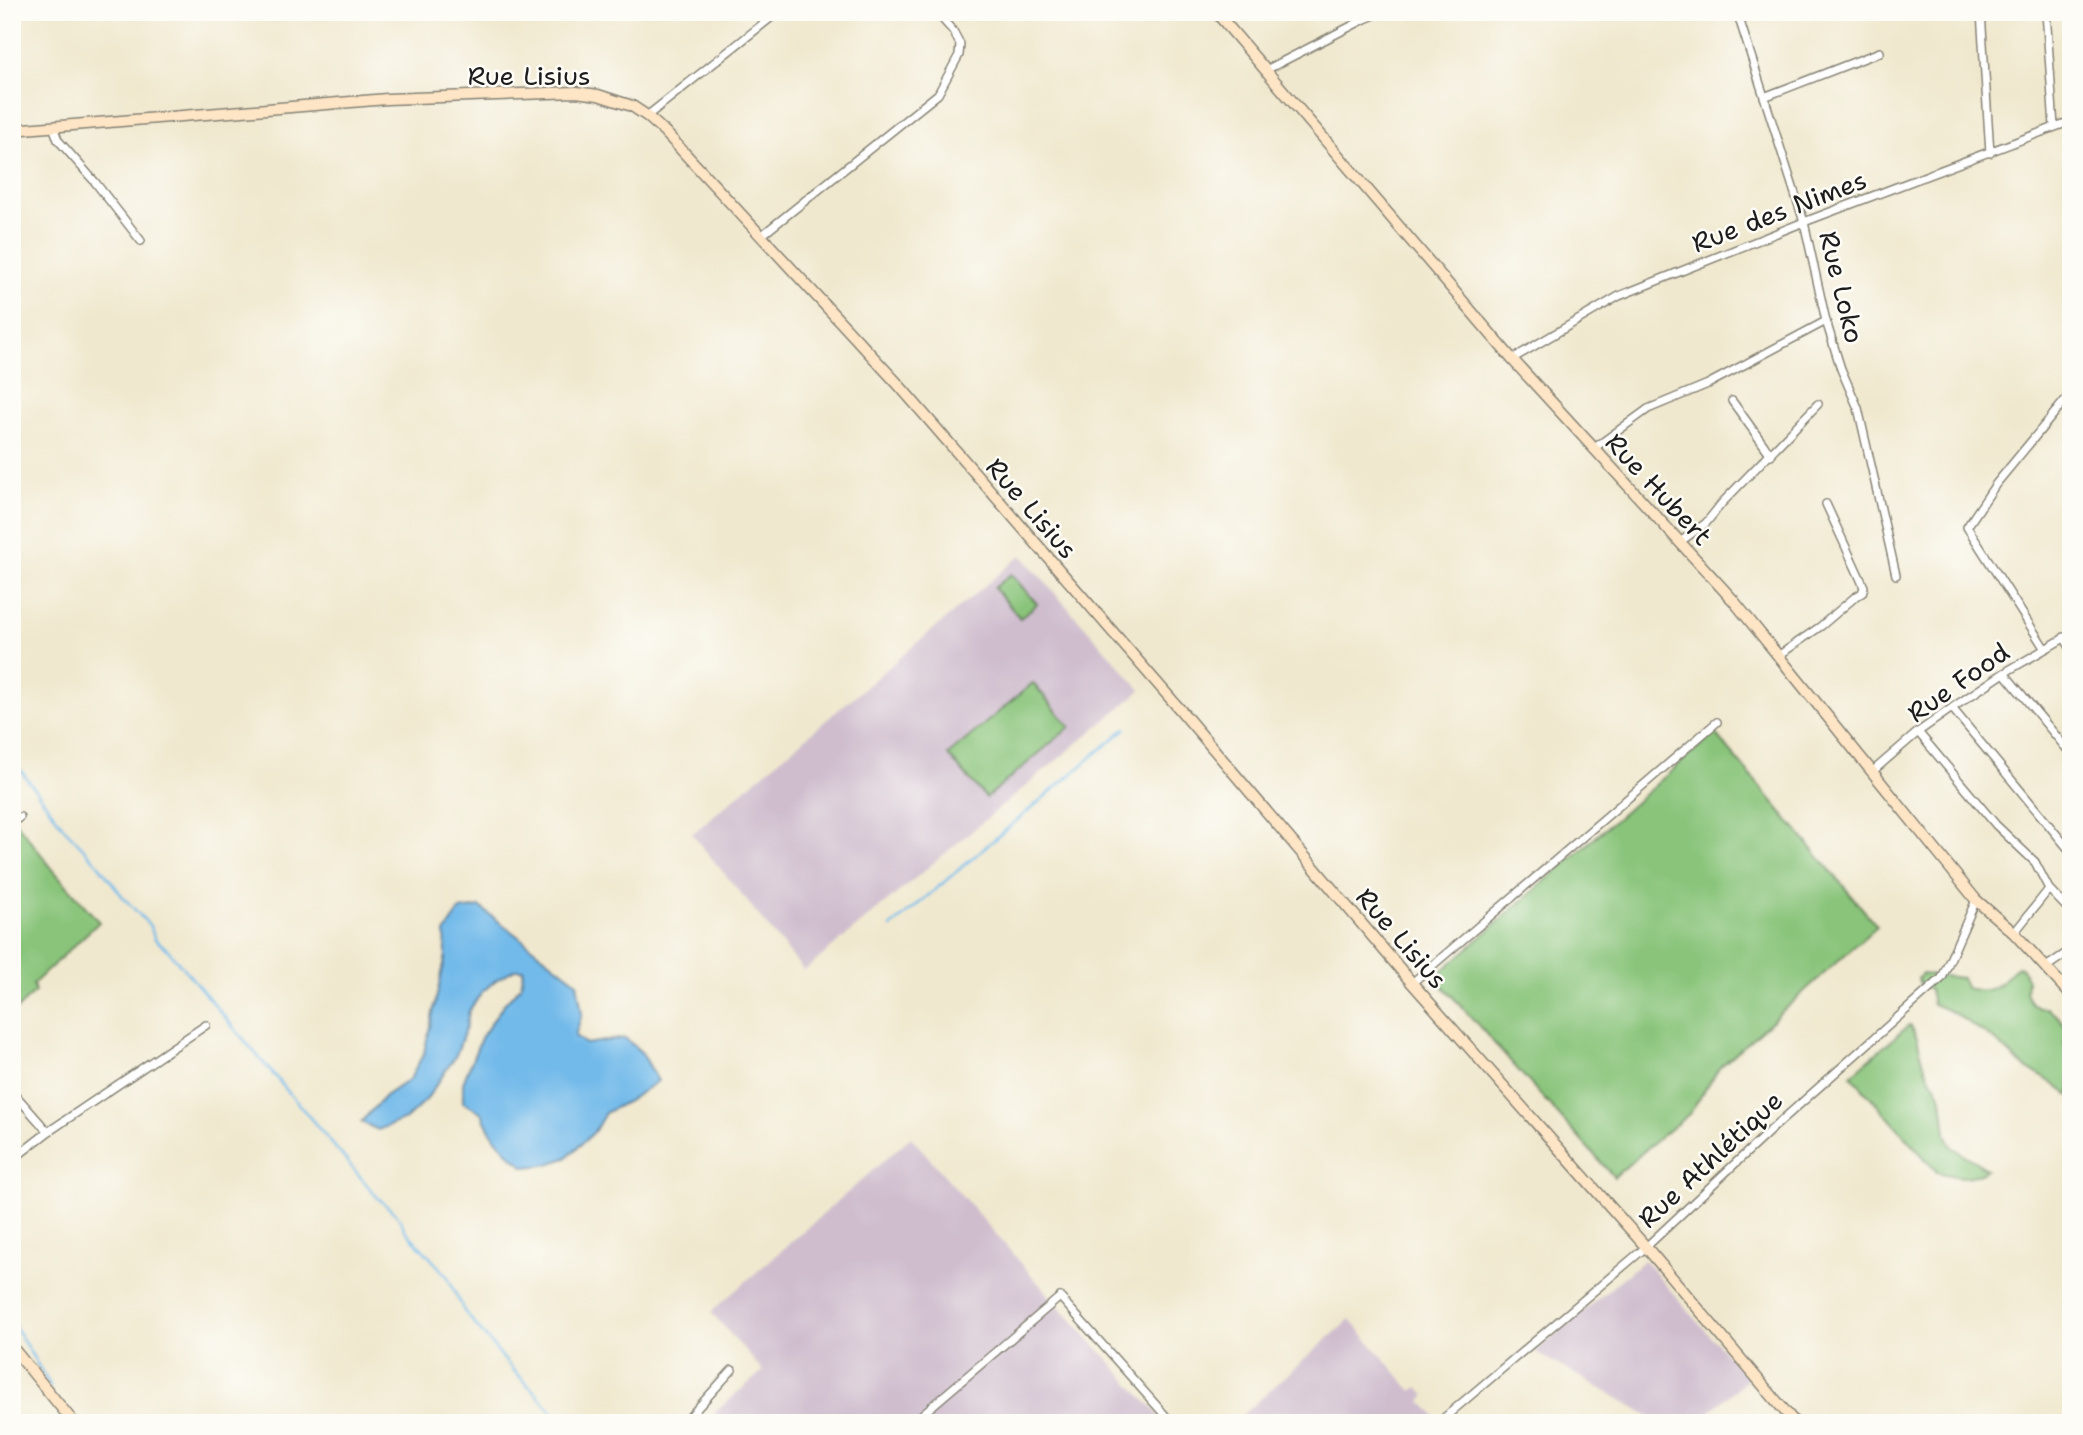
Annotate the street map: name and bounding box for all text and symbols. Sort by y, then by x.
street label: Rue Lisius [467,58,591,93]
street label: Rue des Nimes [1687,162,1871,260]
street label: Rue Loko [1811,227,1873,347]
street label: Rue Hubert [1598,425,1720,553]
street label: Rue Lisius [978,450,1086,566]
street label: Rue Food [1900,634,2016,730]
street label: Rue Lisius [1348,880,1456,996]
street label: Rue Athlétique [1630,1083,1790,1235]

